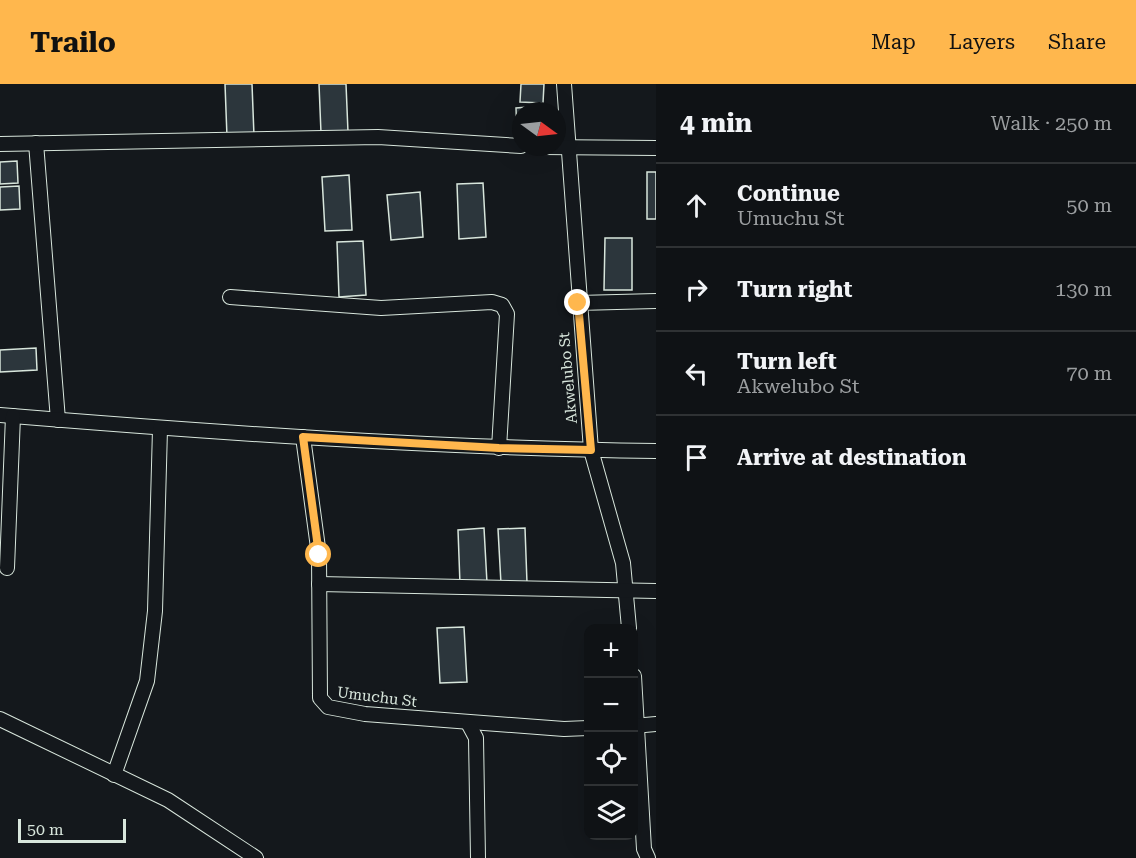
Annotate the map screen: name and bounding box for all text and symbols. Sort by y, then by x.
text: Trailo [30,26,116,59]
text: Map [871,30,916,54]
text: Layers [949,30,1015,54]
text: Share [1048,30,1106,54]
north arrow [512,102,566,156]
text: 4 min [680,108,752,138]
text: Walk · 250 m [991,111,1112,135]
text: Continue [737,181,840,206]
icon: ahead [680,189,713,222]
text: 50 m [1066,193,1112,217]
text: Umuchu St [737,206,844,230]
icon: right [680,273,713,306]
text: Turn right [737,277,852,302]
text: 130 m [1055,277,1112,301]
route end [564,289,590,315]
street label: Akwelubo St [555,331,581,425]
text: Turn left [737,349,837,374]
icon: left [680,357,713,390]
text: 70 m [1066,361,1112,385]
text: Akwelubo St [737,374,859,398]
icon: arrive [680,441,713,474]
text: Arrive at destination [737,445,966,470]
route start [305,541,331,567]
map controls [584,624,638,840]
button: + [584,624,638,678]
button: − [584,678,638,732]
street label: Umuchu St [336,683,418,711]
button: locate [584,732,638,786]
button: layers [584,786,638,840]
scale bar [18,816,126,844]
text: 50 m [27,820,64,839]

